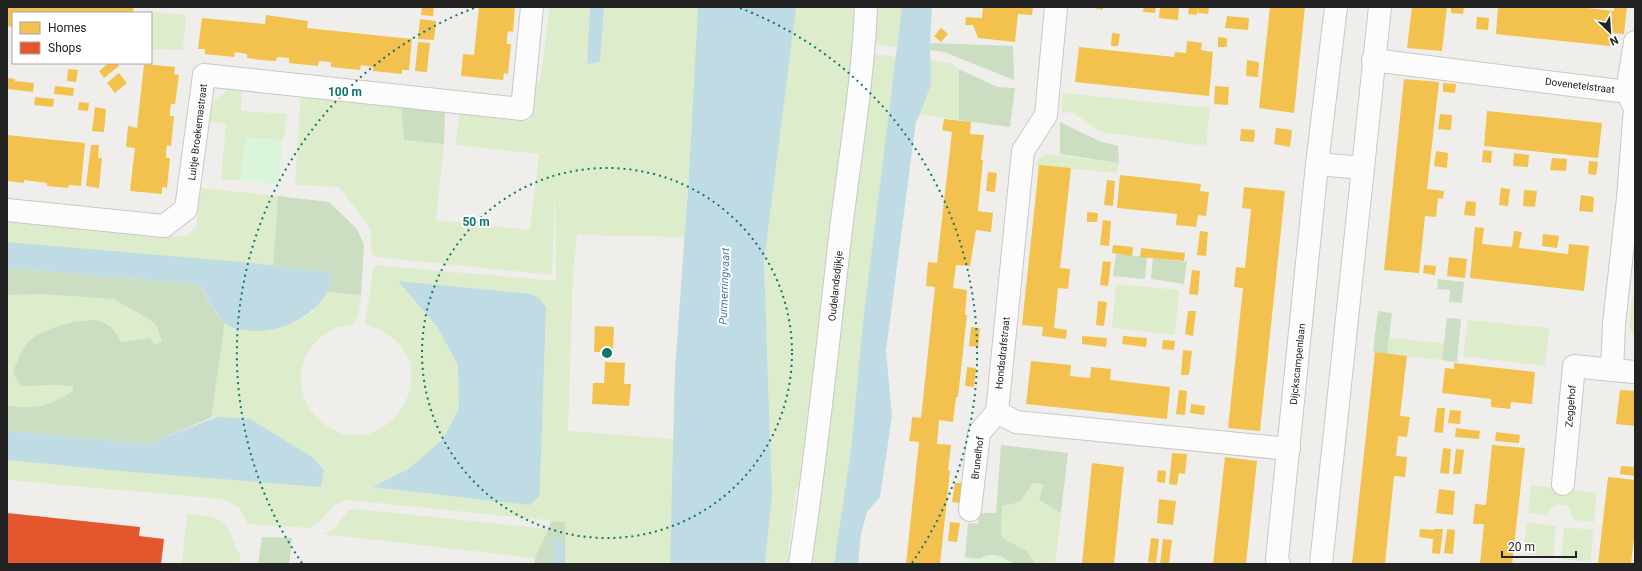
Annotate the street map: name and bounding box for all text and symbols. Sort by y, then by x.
legend [12,12,152,64]
north arrow [1590,12,1630,52]
text: Homes [48,21,86,35]
text: N [1608,33,1620,48]
text: Shops [48,41,82,55]
street label: Dovenetelstraat [1545,76,1615,95]
street label: Luitje Broekemastraat [186,83,209,181]
text: 100 m [328,85,362,99]
text: 50 m [462,215,490,229]
water label: Purmerringvaart [717,247,732,325]
street label: Oudelandsdijkje [826,250,845,322]
street label: Hondsdrafstraat [993,316,1012,390]
street label: Dijckscampenlaan [1288,323,1307,405]
centre of rings [600,346,614,360]
street label: Zeggehof [1563,384,1578,428]
street label: Brunelhof [969,435,986,480]
scale bar [1502,533,1576,559]
text: 20 m [1508,540,1535,554]

